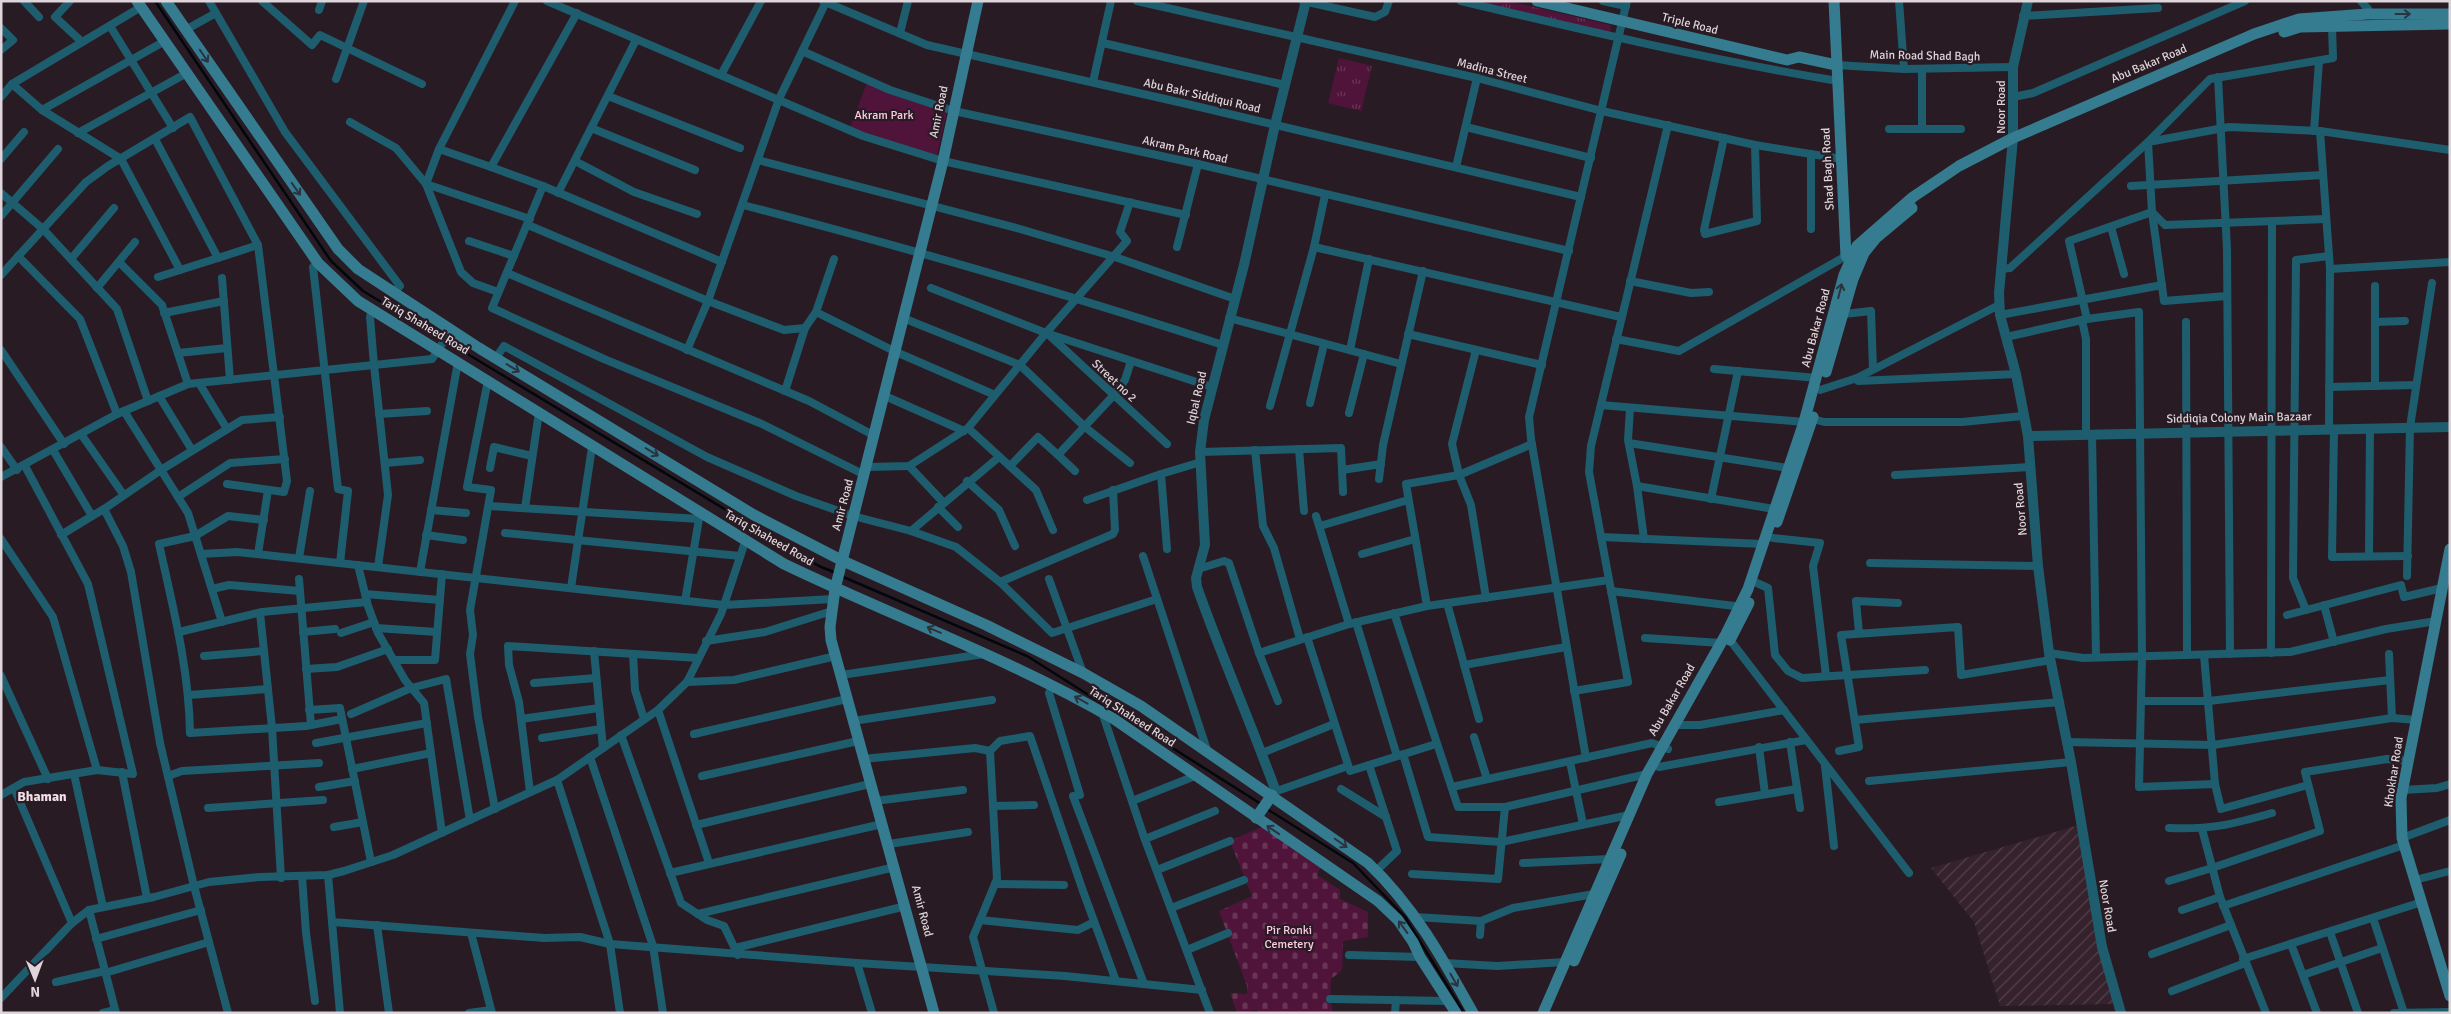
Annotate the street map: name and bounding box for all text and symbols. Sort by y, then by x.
one-way arrow [2394,9,2410,19]
street label: Triple Road [1660,10,1720,38]
street label: Abu Bakar Road [2109,41,2189,87]
one-way arrow [199,48,209,62]
street label: Main Road Shad Bagh [1869,48,1981,64]
street label: Madina Street [1455,55,1529,87]
street label: Abu Bakr Siddiqui Road [1142,75,1262,117]
street label: Noor Road [1994,80,2009,134]
street label: Amir Road [926,85,952,139]
park label: Akram Park [854,108,914,123]
street label: Shad Bagh Road [1818,127,1838,211]
street label: Akram Park Road [1141,133,1229,167]
one-way arrow [291,182,301,196]
one-way arrow [1836,283,1845,299]
street label: Abu Bakar Road [1798,287,1834,369]
street label: Tariq Shaheed Road [378,294,472,358]
street label: Street no 2 [1088,356,1140,406]
one-way arrow [505,364,519,374]
street label: Iqbal Road [1184,370,1210,426]
street label: Siddiqia Colony Main Bazaar [2166,409,2312,427]
one-way arrow [644,448,658,458]
street label: Amir Road [829,478,857,532]
street label: Noor Road [2011,482,2031,536]
street label: Tariq Shaheed Road [722,506,816,570]
one-way arrow [927,625,942,634]
street label: Abu Bakar Road [1645,661,1699,739]
street label: Tariq Shaheed Road [1086,683,1178,751]
one-way arrow [1073,695,1088,705]
street label: Khokhar Road [2381,736,2407,808]
district label: Bhaman [17,788,67,805]
one-way arrow [1267,825,1281,835]
one-way arrow [1333,838,1347,848]
street label: Noor Road [2095,878,2119,934]
street label: Amir Road [908,884,936,938]
one-way arrow [1398,920,1408,934]
park label: Pir Ronki Cemetery [1264,923,1314,952]
north arrow [10,954,60,1004]
one-way arrow [1450,972,1460,986]
text: N [30,983,40,1000]

